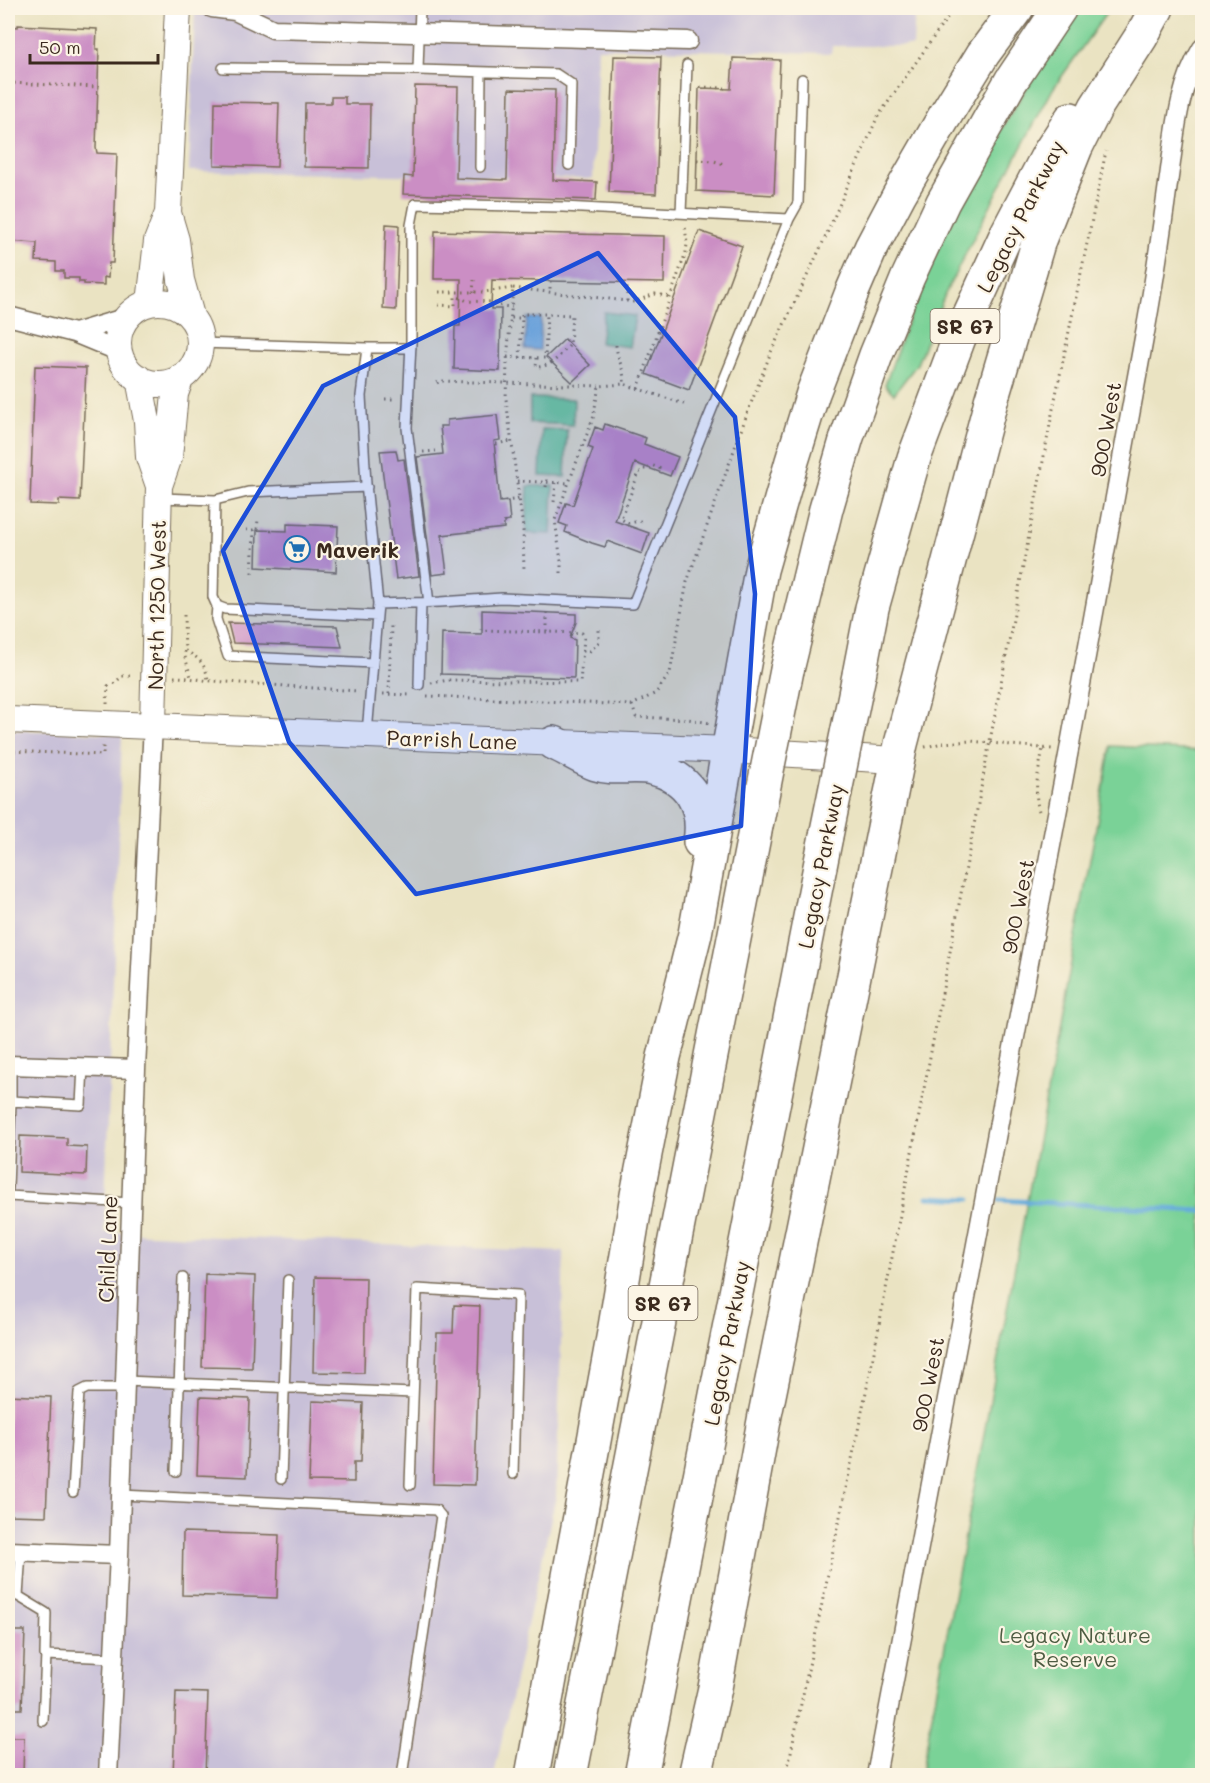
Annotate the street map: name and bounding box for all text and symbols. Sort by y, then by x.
scale bar [30,27,158,65]
text: 50 m [39,35,81,59]
street label: Legacy Parkway [970,135,1070,297]
road number: SR 67 [930,309,1000,343]
street label: 900 West [1083,379,1127,479]
street label: North 1250 West [141,520,171,690]
supermarket icon: Maverik [282,534,312,564]
place label: Maverik [316,536,399,563]
street label: Parrish Lane [386,723,518,755]
street label: Legacy Parkway [791,781,849,951]
street label: 900 West [995,856,1039,956]
street label: Child Lane [92,1195,122,1303]
street label: Legacy Parkway [697,1258,755,1428]
road number: SR 67 [628,1286,698,1320]
street label: 900 West [905,1334,949,1434]
park label: Legacy Nature Reserve [999,1621,1151,1672]

